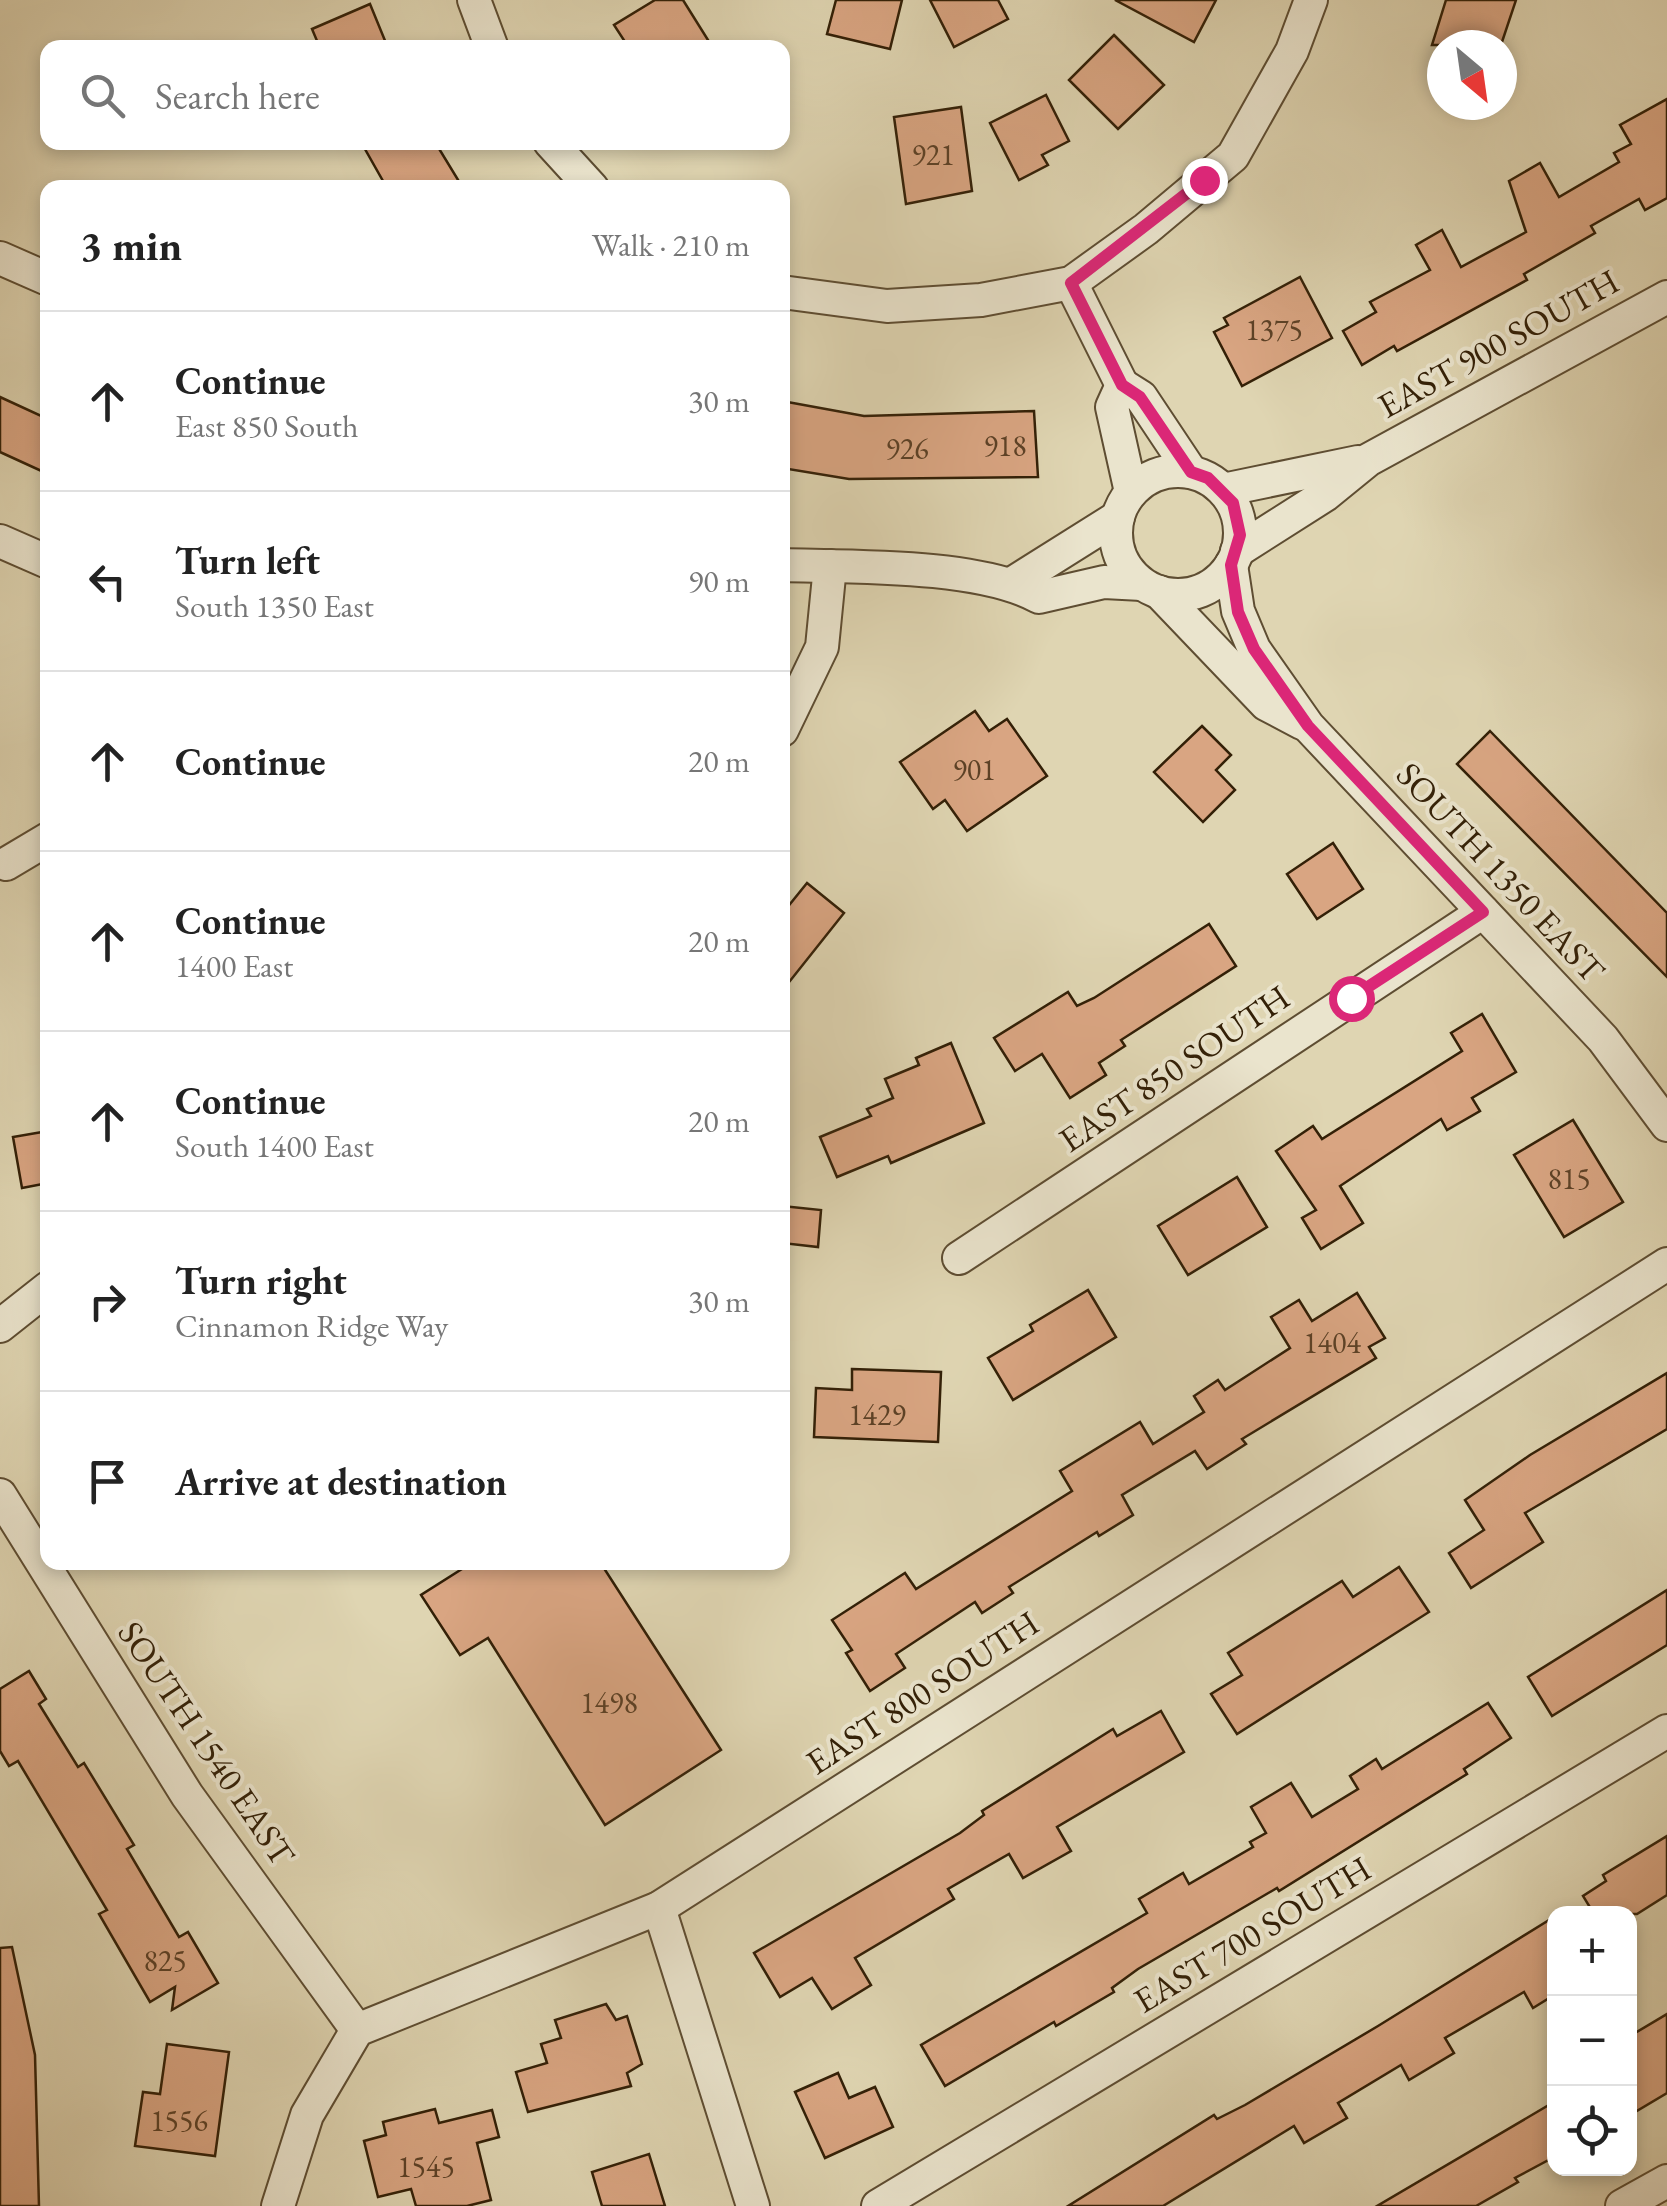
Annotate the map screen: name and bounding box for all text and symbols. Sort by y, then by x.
north arrow [1427,30,1517,120]
search box [40,40,790,150]
icon: search [75,68,130,123]
text: Search here [155,71,320,120]
house number: 921 [911,135,955,174]
route end [1182,158,1228,204]
text: 3 min [80,218,182,273]
text: Walk · 210 m [592,224,750,266]
street label: EAST 900 SOUTH [1370,258,1626,428]
house number: 1375 [1245,310,1303,349]
text: Continue [175,356,326,405]
icon: ahead [80,374,135,429]
text: 30 m [688,380,750,422]
text: East 850 South [175,405,358,447]
house number: 918 [983,426,1027,465]
house number: 926 [885,429,929,468]
text: Turn left [175,536,320,585]
icon: left [80,554,135,609]
text: 90 m [688,560,750,602]
text: South 1350 East [175,585,374,627]
icon: ahead [80,734,135,789]
text: Continue [175,737,326,786]
text: 20 m [688,740,750,782]
house number: 901 [952,750,996,789]
street label: SOUTH 1350 EAST [1387,752,1615,992]
text: Continue [175,896,326,945]
icon: ahead [80,914,135,969]
text: 20 m [688,920,750,962]
text: 1400 East [175,945,293,987]
street label: EAST 850 SOUTH [1050,974,1298,1162]
route start [1329,976,1375,1022]
text: Continue [175,1076,326,1125]
icon: ahead [80,1094,135,1149]
text: 20 m [688,1100,750,1142]
text: South 1400 East [175,1125,374,1167]
house number: 815 [1547,1159,1591,1198]
text: Turn right [175,1256,347,1305]
icon: right [80,1274,135,1329]
text: 30 m [688,1280,750,1322]
text: Cinnamon Ridge Way [175,1305,448,1347]
house number: 1404 [1303,1323,1361,1362]
house number: 1429 [848,1395,906,1434]
icon: arrive [80,1454,135,1509]
text: Arrive at destination [175,1457,507,1506]
street label: EAST 800 SOUTH [797,1600,1047,1784]
street label: SOUTH 1540 EAST [109,1612,306,1874]
house number: 1498 [580,1683,638,1722]
street label: EAST 700 SOUTH [1125,1846,1379,2022]
map controls [1547,1906,1637,2176]
button: + [1547,1906,1637,1996]
house number: 825 [143,1941,187,1980]
button: − [1547,1996,1637,2086]
button: locate [1547,2086,1637,2176]
house number: 1556 [150,2101,208,2140]
house number: 1545 [397,2147,455,2186]

